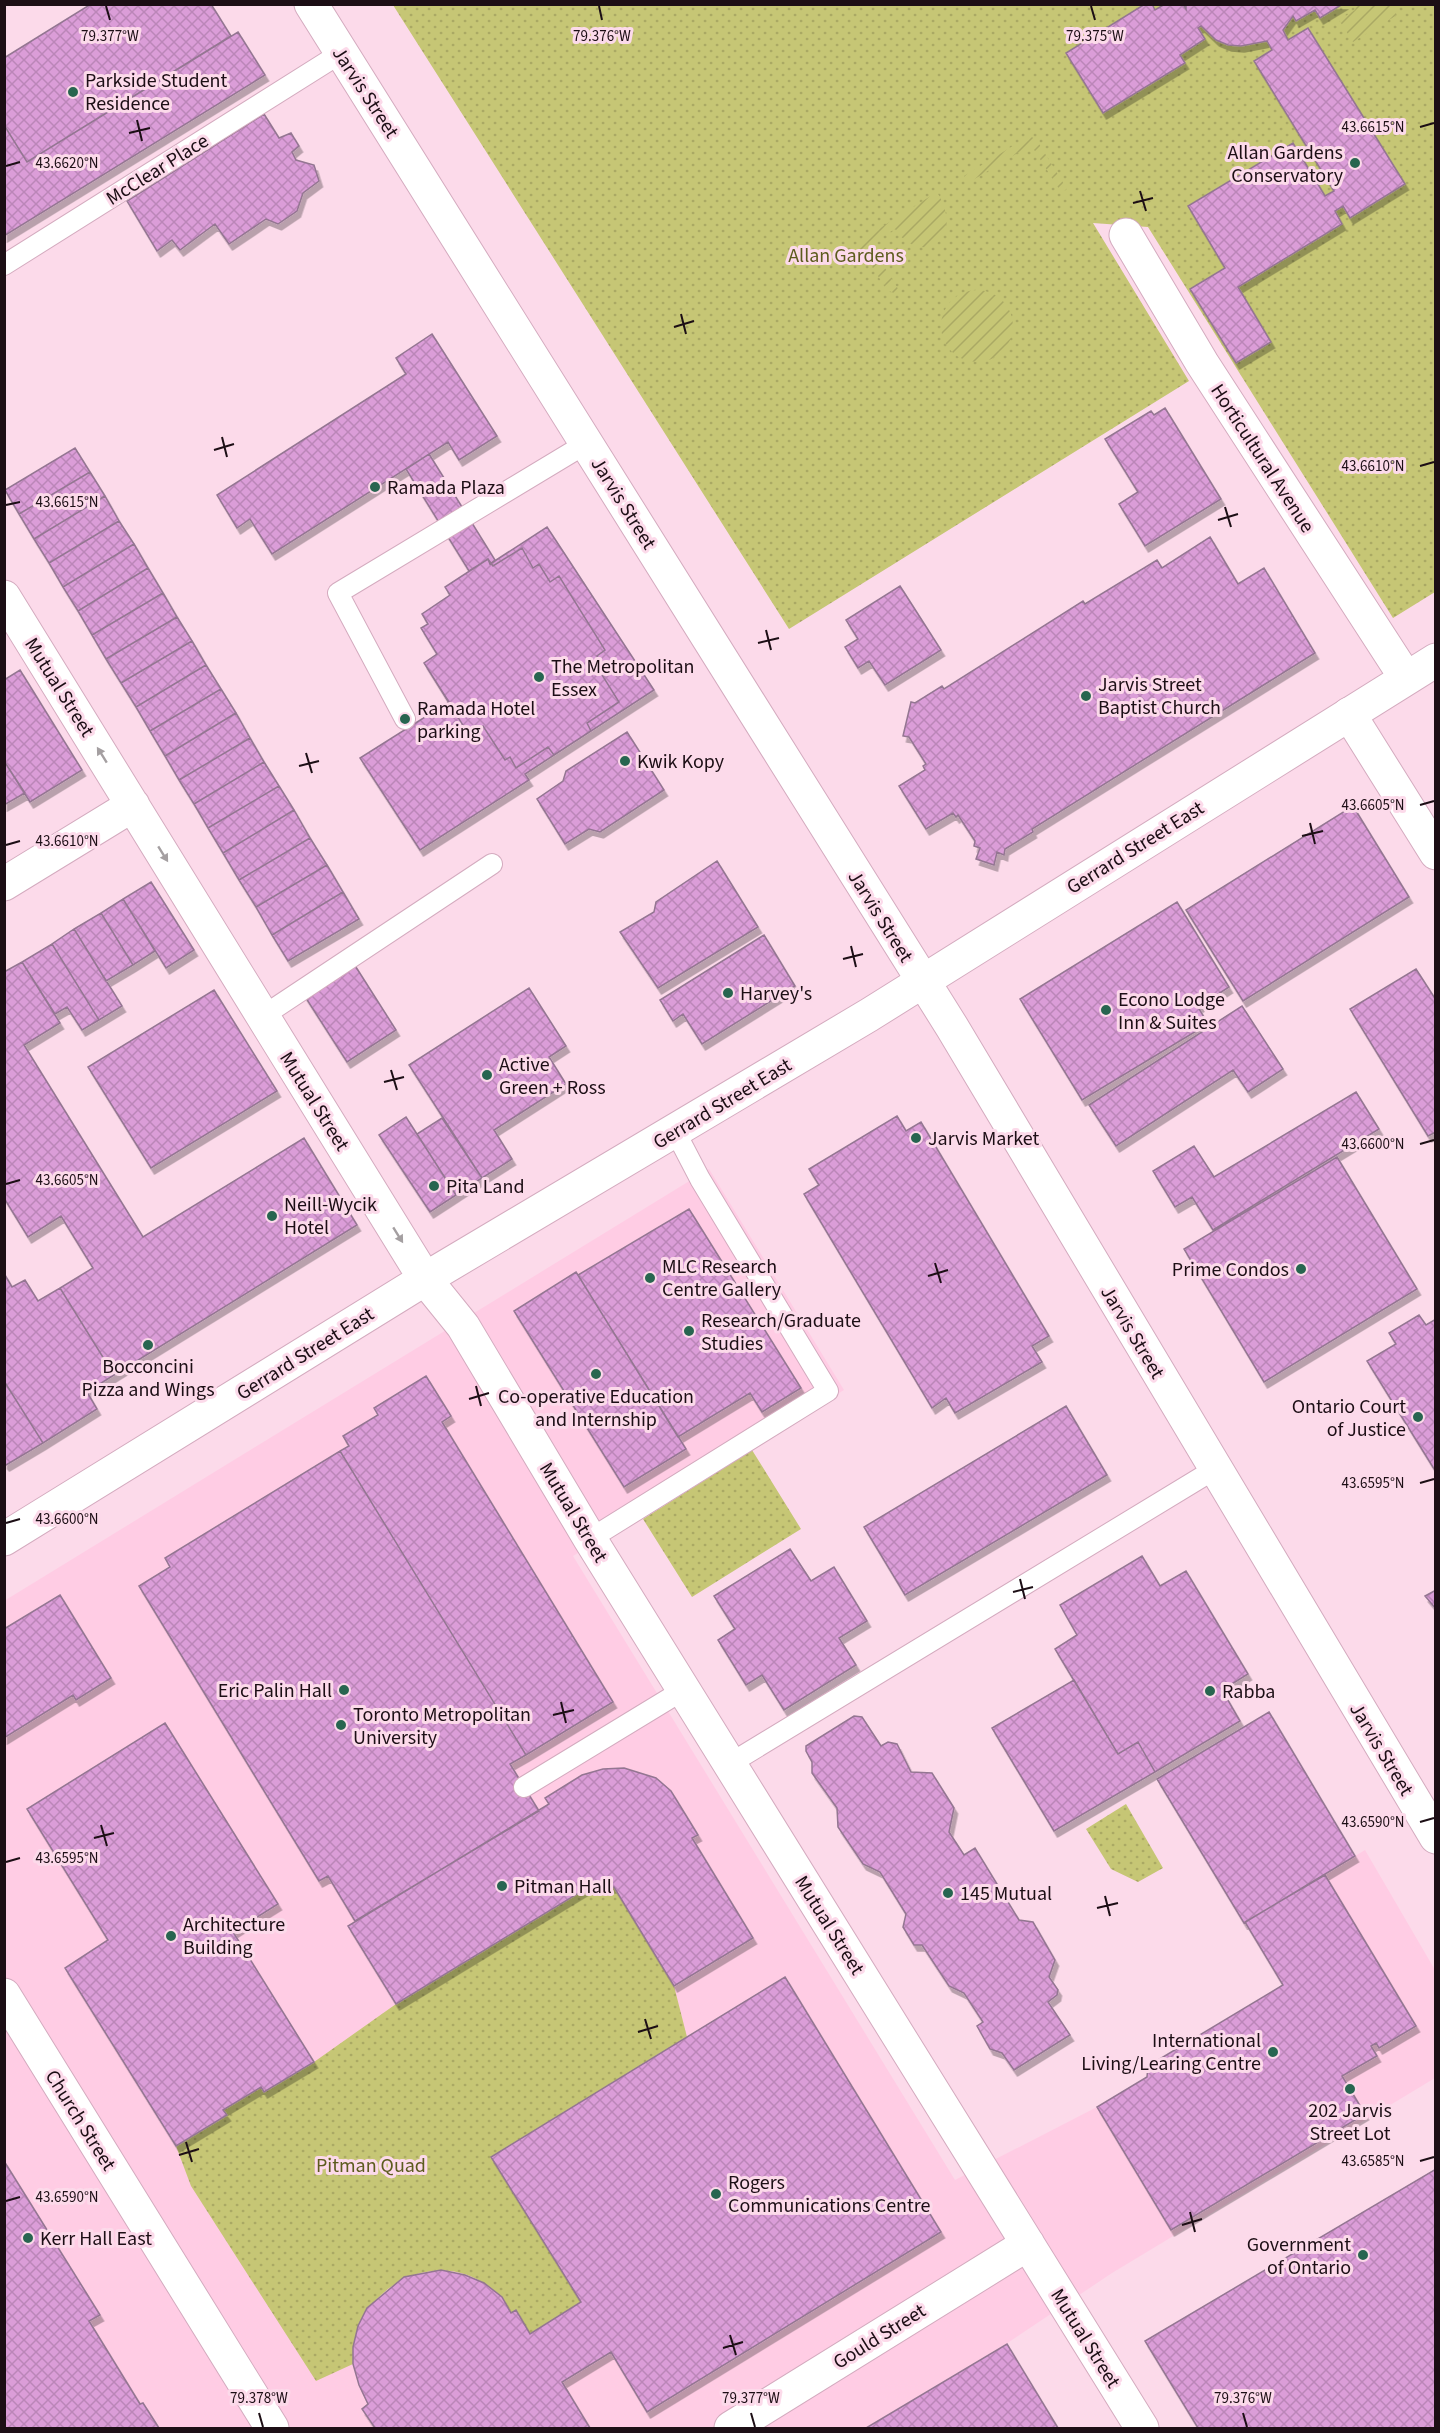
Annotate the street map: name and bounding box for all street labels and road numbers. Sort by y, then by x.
street label: Jarvis Street [325,41,405,144]
street label: McClear Place [101,127,214,212]
street label: Horticultural Avenue [1203,379,1321,539]
street label: Jarvis Street [584,452,663,555]
street label: Mutual Street [18,632,101,743]
street label: Gerrard Street East [1062,794,1210,901]
street label: Jarvis Street [841,865,920,968]
street label: Mutual Street [273,1046,356,1157]
street label: Gerrard Street East [648,1051,797,1156]
street label: Jarvis Street [1093,1281,1171,1384]
street label: Gerrard Street East [232,1300,380,1407]
street label: Mutual Street [532,1457,614,1568]
street label: Jarvis Street [1342,1698,1420,1801]
street label: Mutual Street [788,1870,871,1981]
street label: Church Street [38,2065,122,2177]
street label: Mutual Street [1044,2283,1127,2394]
street label: Gould Street [828,2297,931,2376]

